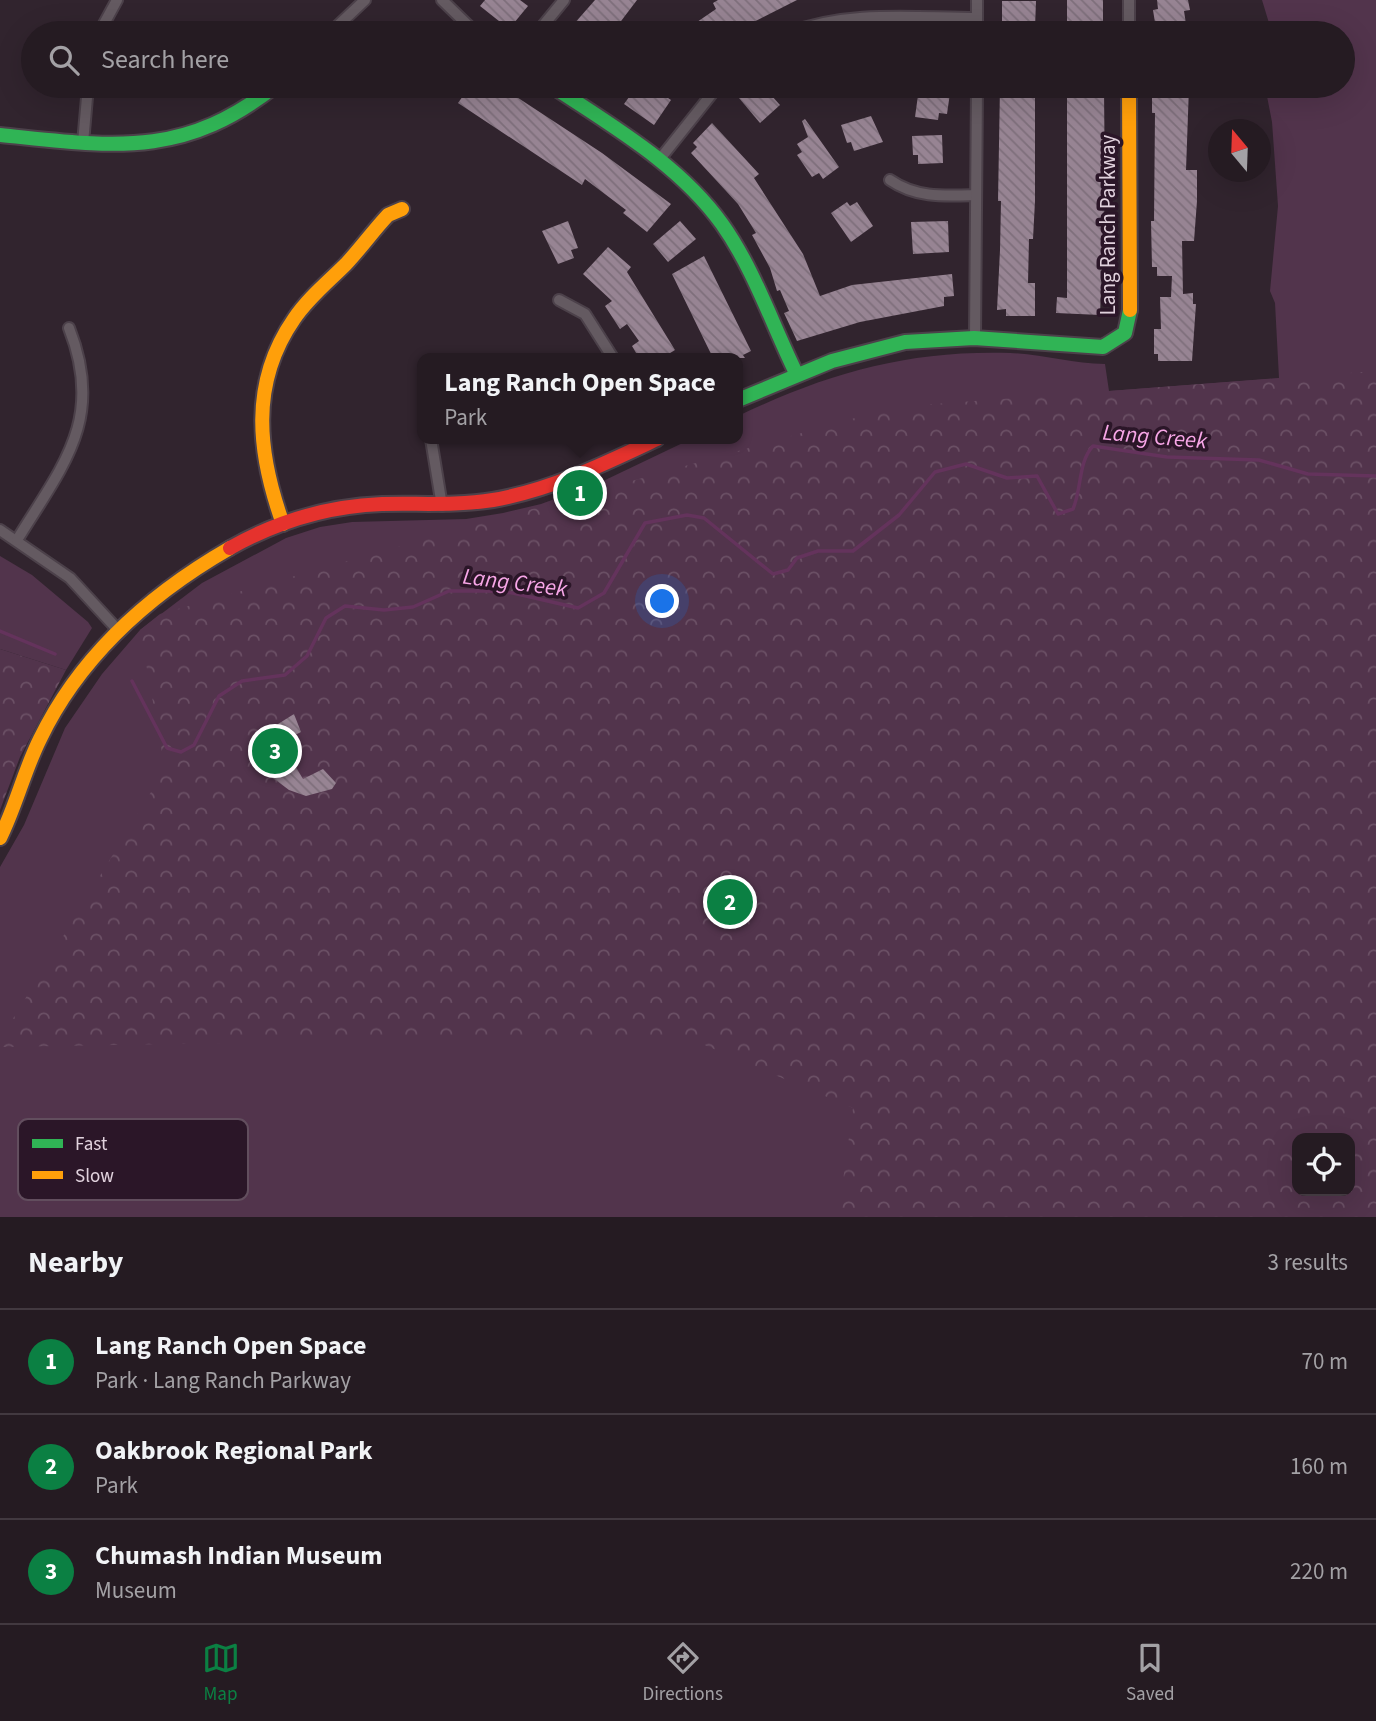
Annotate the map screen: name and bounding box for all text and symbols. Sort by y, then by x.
search box [21,21,1355,98]
icon: search [45,41,83,79]
text: Search here [101,41,229,78]
north arrow [1208,119,1271,182]
street label: Lang Ranch Parkway [1093,134,1123,315]
popup [417,353,743,444]
text: Lang Ranch Open Space [444,364,716,401]
text: Park [444,401,487,434]
water label: Lang Creek [1101,415,1210,458]
pin: 1 [557,467,603,519]
water label: Lang Creek [461,560,570,605]
your location [645,584,679,618]
pin: 3 [252,725,298,777]
pin: 2 [707,876,753,928]
legend [18,1119,248,1200]
text: Fast [75,1131,108,1158]
map controls [1292,1133,1355,1196]
button: locate [1292,1133,1355,1196]
text: Slow [75,1163,114,1190]
text: Nearby [28,1241,123,1284]
text: 3 results [1268,1246,1348,1279]
text: Lang Ranch Open Space [95,1327,367,1364]
text: 1 [45,1345,57,1378]
text: 70 m [1301,1345,1348,1378]
text: Park · Lang Ranch Parkway [95,1364,351,1397]
text: Oakbrook Regional Park [95,1432,373,1469]
text: 2 [45,1450,57,1483]
text: 160 m [1290,1450,1348,1483]
text: Park [95,1469,138,1502]
text: Chumash Indian Museum [95,1537,382,1574]
text: 3 [45,1555,57,1588]
text: 220 m [1290,1555,1348,1588]
text: Museum [95,1574,177,1607]
tab: Map [202,1639,240,1708]
tab: Directions [643,1639,723,1708]
tab: Saved [1126,1639,1174,1708]

